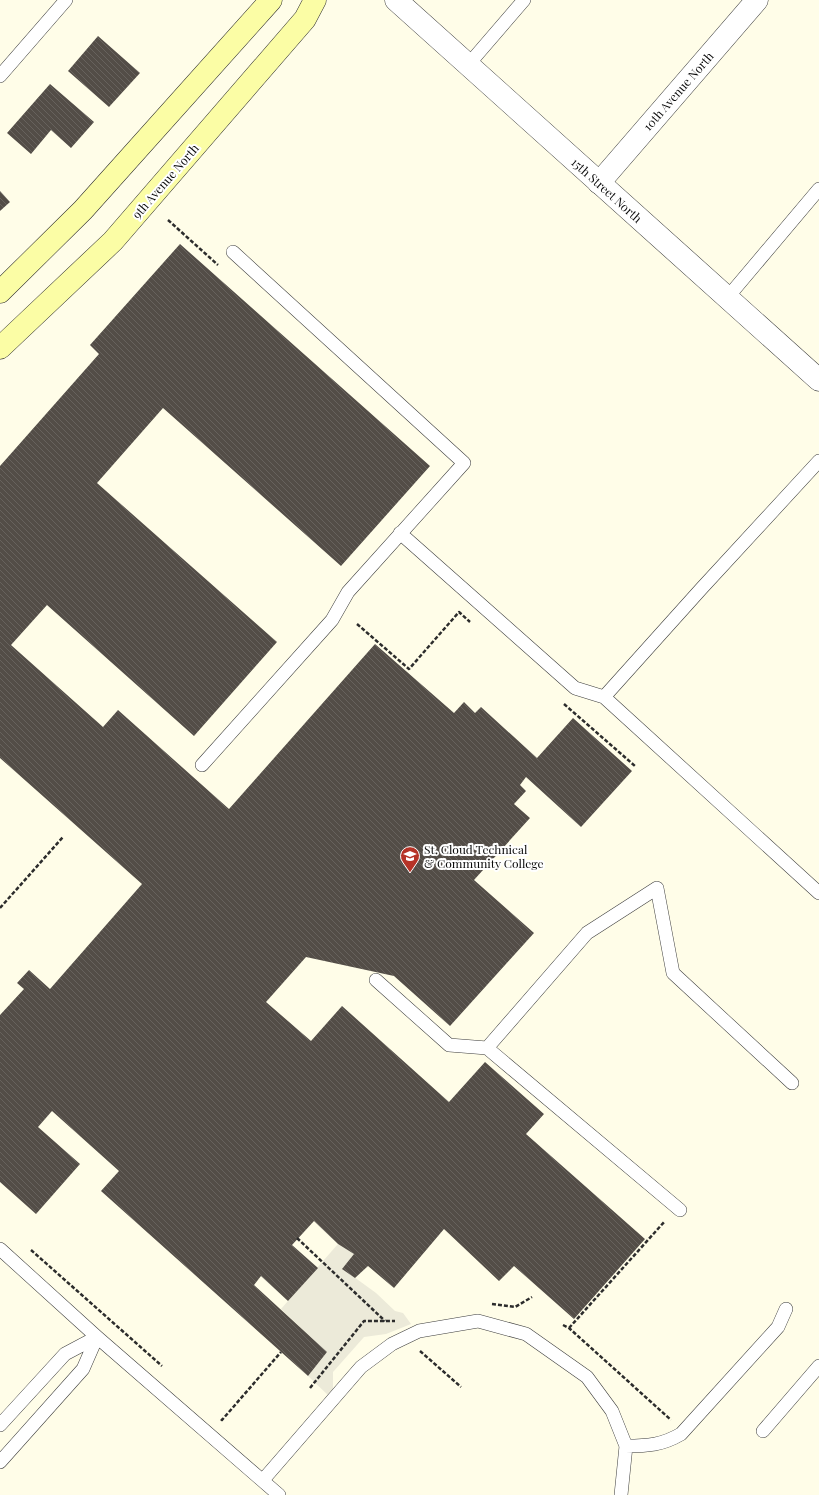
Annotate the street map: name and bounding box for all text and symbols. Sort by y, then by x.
street label: 10th Avenue North [639,48,717,134]
street label: 9th Avenue North [128,140,202,222]
street label: 15th Street North [568,154,646,226]
place label: St. Cloud Technical & Community College [424,841,544,871]
school or university icon: St. Cloud Technical & Community College [399,845,421,873]

